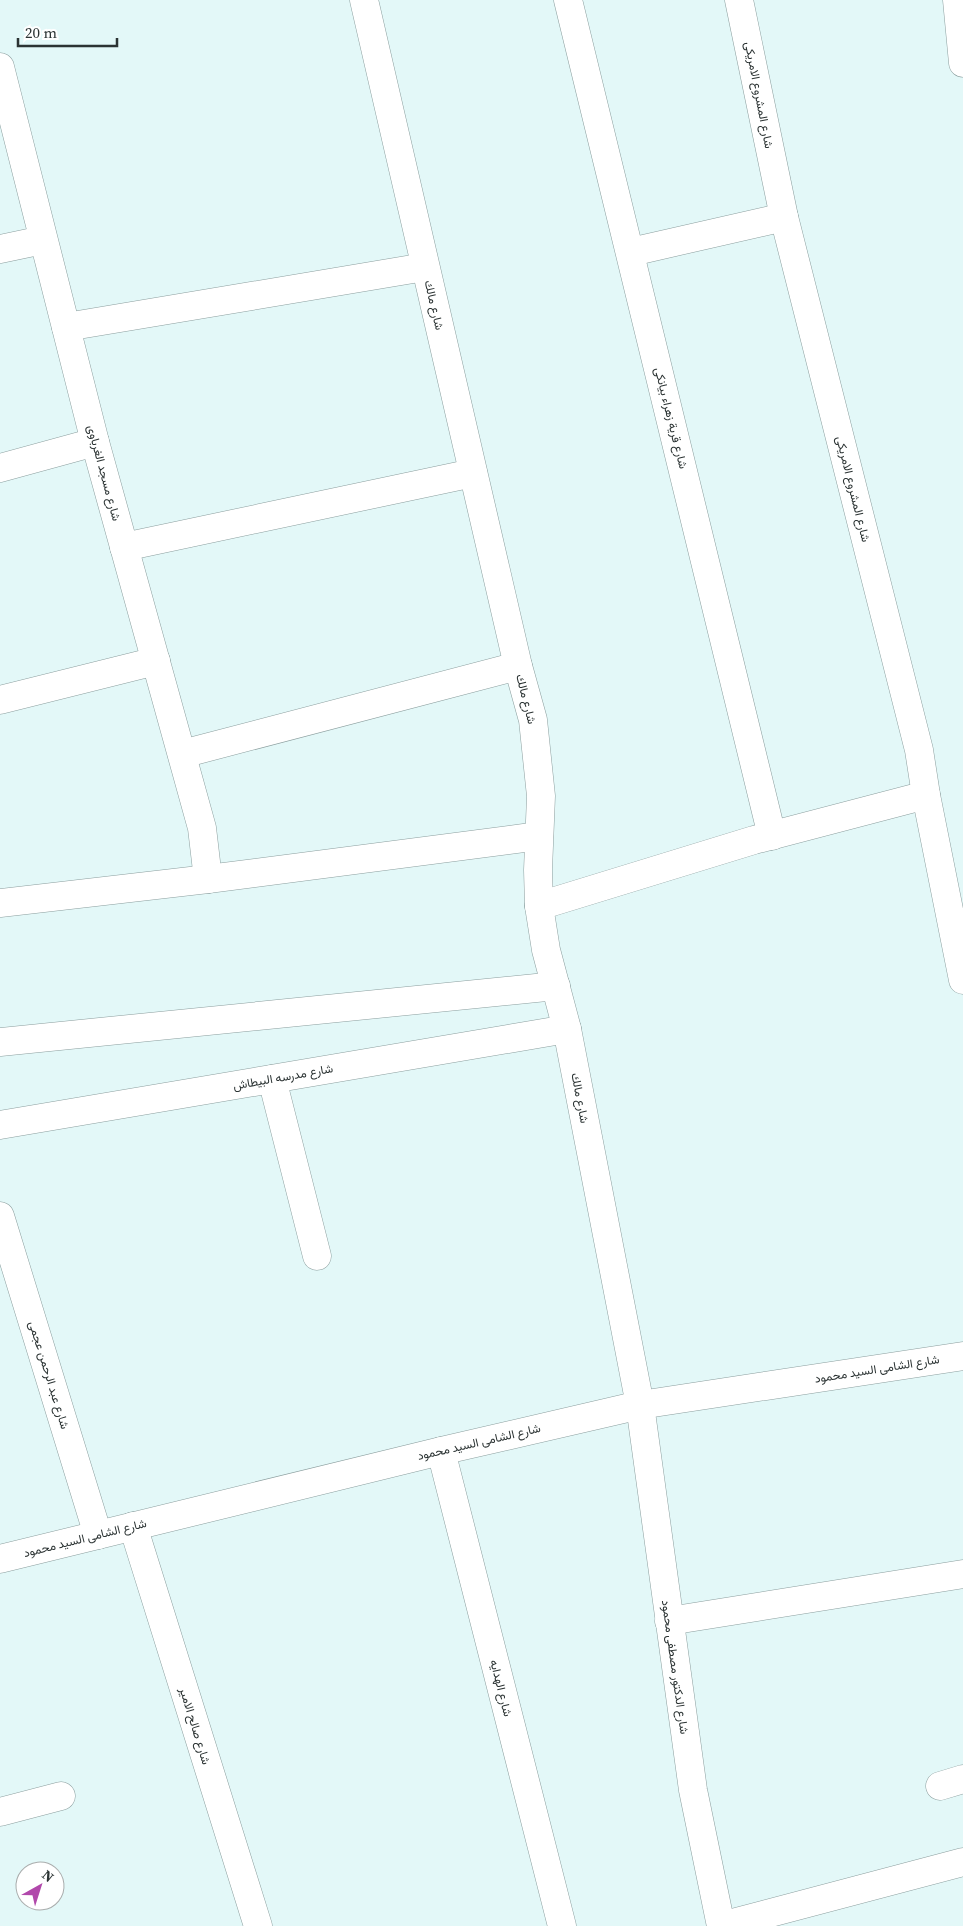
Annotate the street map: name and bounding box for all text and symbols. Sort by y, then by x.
scale bar [18,15,116,47]
text: 20 m [25,22,57,43]
street label: شارع المشروع الامريكى [740,40,777,150]
street label: شارع مالك [420,278,448,332]
street label: شارع قرية زهراء بيانكى [650,366,691,471]
street label: شارع مسجد الغرباوى [83,423,125,523]
street label: شارع المشروع الامريكى [831,434,874,544]
street label: شارع مالك [511,672,540,726]
street label: شارع مدرسه البيطاش [232,1060,335,1095]
street label: شارع مالك [566,1072,593,1125]
street label: شارع عبد الرحمن عجمى [24,1319,73,1431]
street label: شارع الشامى السيد محمود [813,1351,941,1388]
street label: شارع الشامى السيد محمود [416,1420,542,1465]
street label: شارع الشامى السيد محمود [22,1515,148,1562]
street label: شارع الدكتور مصطفى محمود [657,1599,692,1735]
street label: شارع الهدايه [485,1658,516,1718]
street label: شارع صالح الامير [174,1684,214,1767]
north arrow [15,1861,65,1911]
text: N [38,1865,58,1887]

